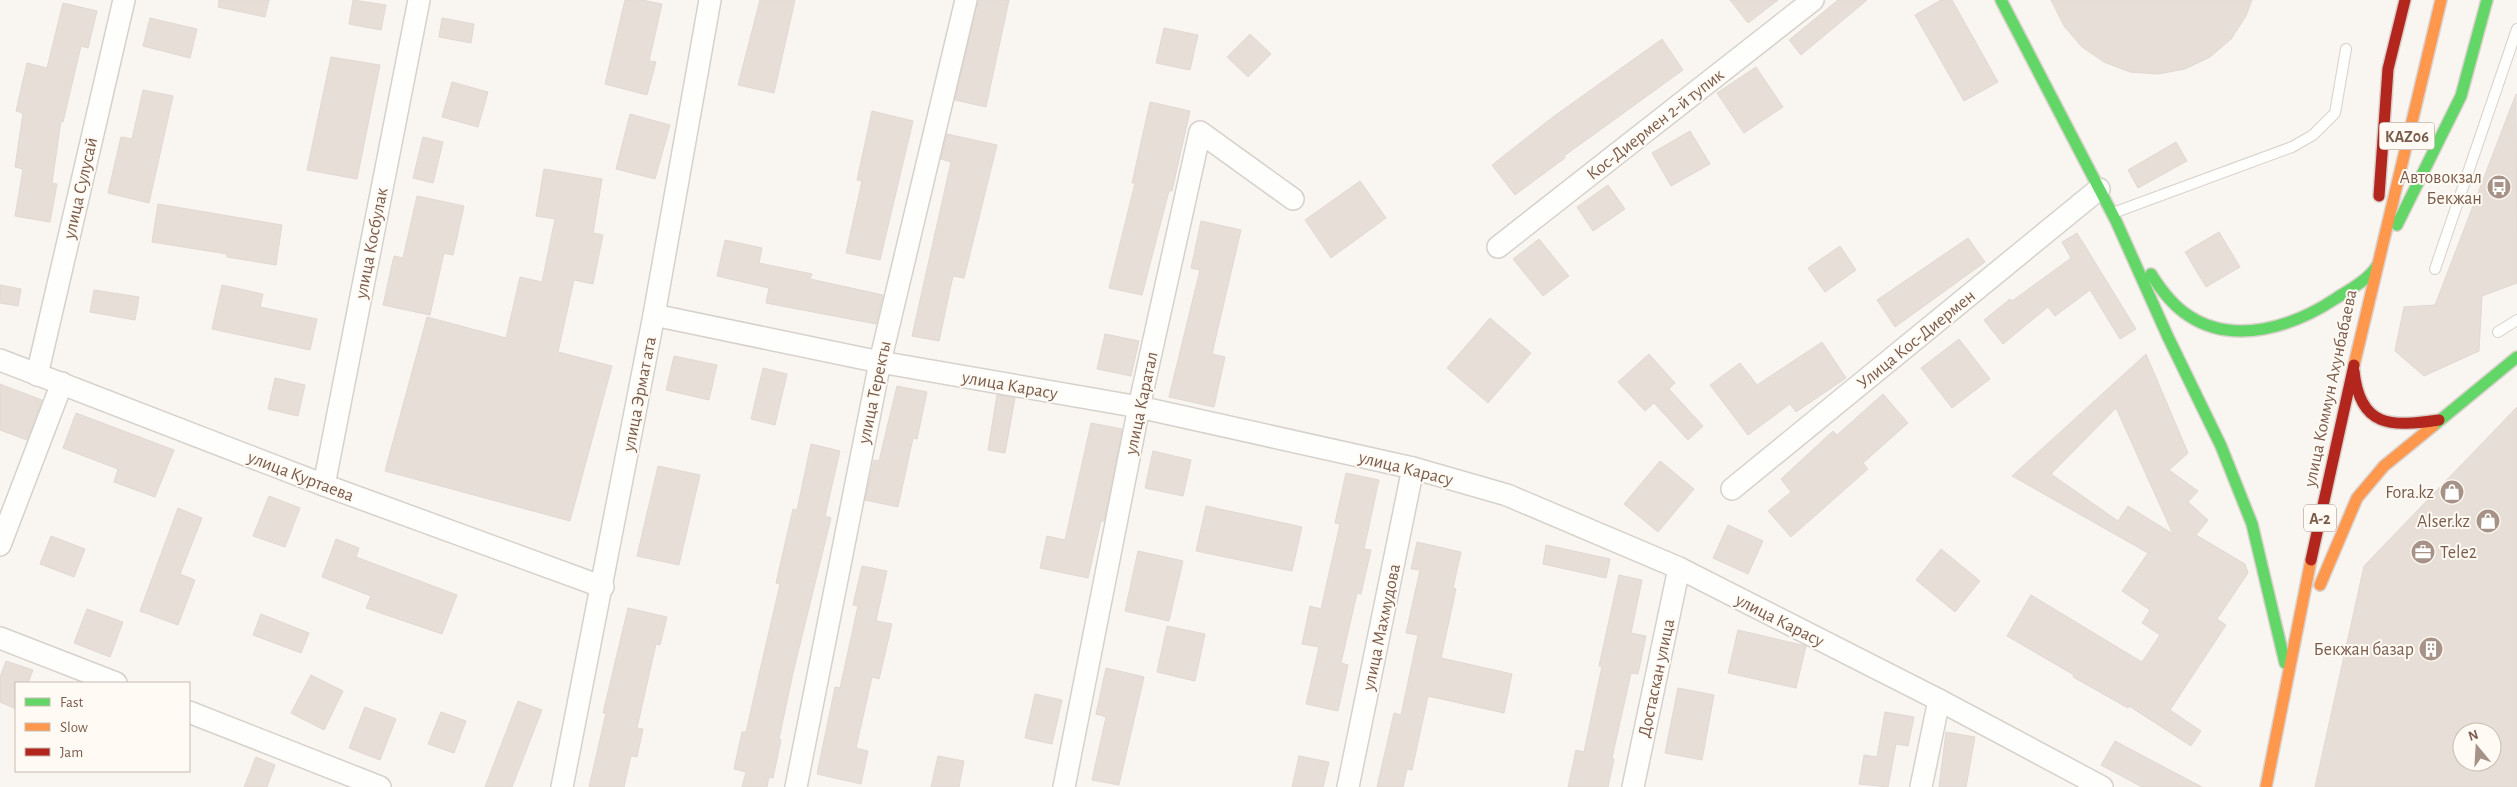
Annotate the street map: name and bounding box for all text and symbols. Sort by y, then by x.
street label: Кос-Диермен 2-й тупик [1584,65,1728,184]
road number: KАZ06 [2380,122,2434,150]
street label: улица Сулусай [60,136,101,242]
place label: Автовокзал Бекжан [2399,169,2482,208]
bus stop icon: Автовокзал Бекжан [2486,174,2512,200]
street label: улица Косбулак [351,185,392,301]
street label: Улица Кос-Диермен [1854,287,1979,393]
street label: улица Коммун Ахунбабаева [2300,288,2361,489]
street label: улица Эрмат ата [620,335,660,454]
street label: улица Теректы [855,339,895,446]
street label: улица Каратал [1122,350,1162,457]
street label: улица Карасу [960,369,1059,403]
street label: улица Куртаева [244,448,356,505]
street label: улица Карасу [1356,448,1455,489]
shop icon: Fora.kz [2439,479,2465,505]
place label: Fora.kz [2385,484,2434,502]
road number: A-2 [2304,504,2336,532]
shop icon: Alser.kz [2475,508,2501,534]
place label: Alser.kz [2417,513,2470,531]
office icon: Tele2 [2410,539,2436,565]
place label: Tele2 [2440,544,2477,562]
street label: улица Махмудова [1360,562,1404,693]
street label: улица Карасу [1732,590,1827,651]
street label: Достаскан улица [1636,617,1678,739]
building icon: Бекжан базар [2418,636,2444,662]
place label: Бекжан базар [2314,640,2414,659]
legend [15,682,190,772]
text: Fast [60,695,84,710]
text: Slow [60,720,88,735]
north arrow [2452,722,2502,772]
text: N [2466,727,2480,744]
text: Jam [60,745,83,760]

